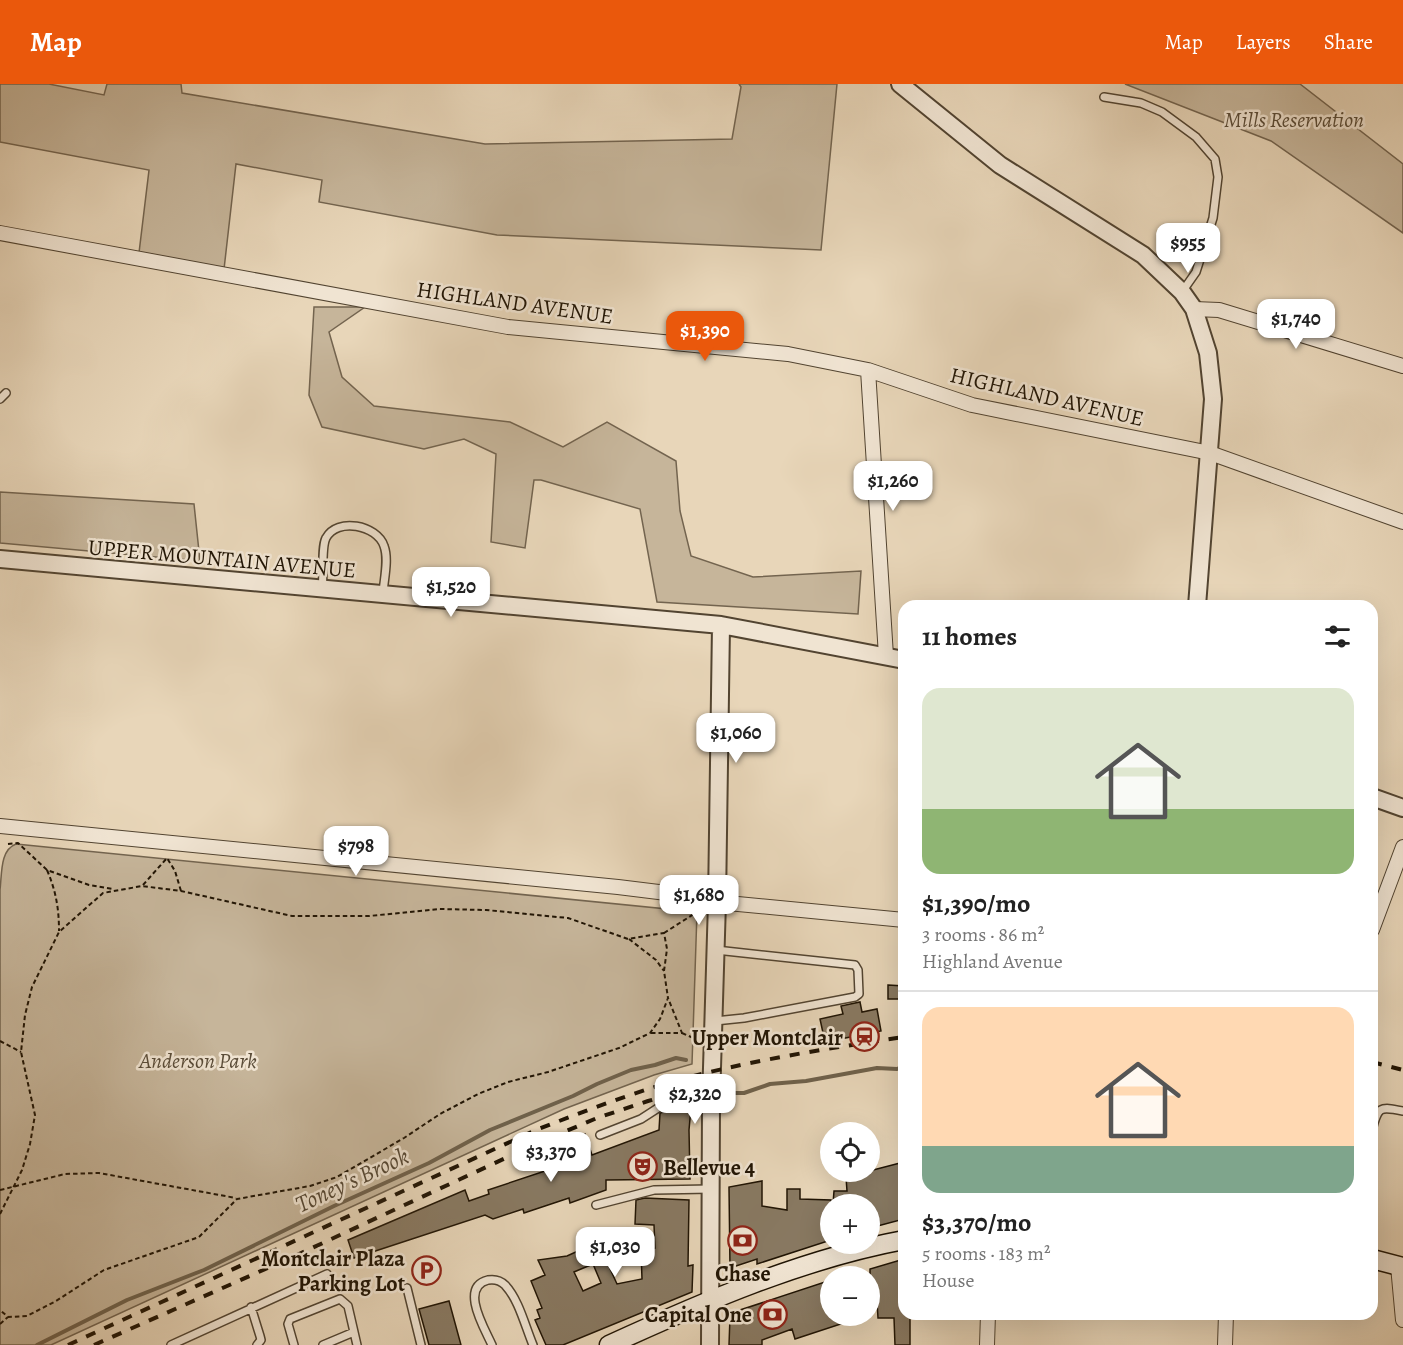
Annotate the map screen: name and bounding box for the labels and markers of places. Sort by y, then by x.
pin: $955 [1152,223,1224,274]
pin: $1,740 [1247,299,1345,350]
pin: $1,390 [656,311,754,362]
pin: $1,260 [844,461,942,512]
pin: $1,520 [402,567,500,618]
pin: $1,060 [687,713,785,764]
pin: $798 [320,826,392,877]
pin: $1,680 [650,875,748,926]
station icon: Upper Montclair [848,1021,880,1053]
place label: Upper Montclair [692,1023,843,1053]
pin: $2,320 [646,1074,744,1125]
pin: $3,370 [502,1132,600,1183]
theatre icon: Bellevue 4 [626,1151,658,1183]
place label: Bellevue 4 [663,1153,755,1183]
bank icon: Chase [727,1225,759,1257]
pin: $1,030 [566,1227,664,1278]
place label: Montclair Plaza Parking Lot [261,1244,406,1299]
parking icon: Montclair Plaza Parking Lot [410,1255,442,1287]
place label: Chase [715,1259,771,1289]
bank icon: Capital One [757,1298,789,1330]
place label: Capital One [645,1300,752,1330]

